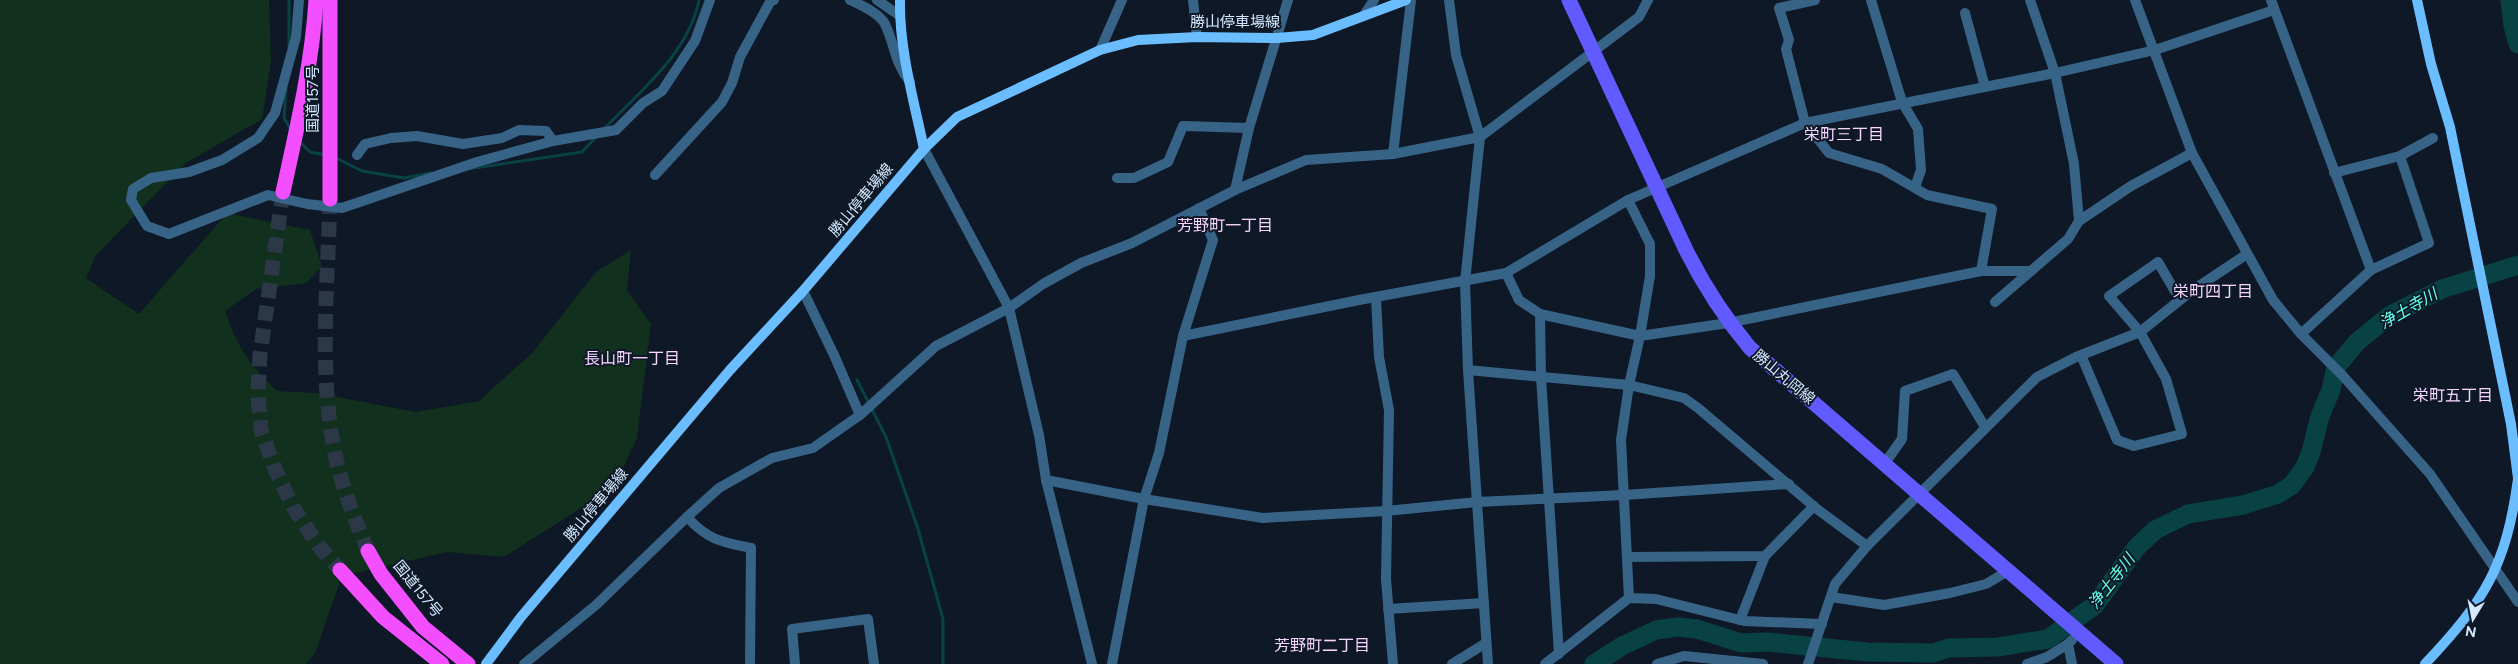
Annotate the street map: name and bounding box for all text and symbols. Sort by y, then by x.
street label: 勝山停車場線 [1190,13,1280,31]
street label: 国道157号 [304,65,322,133]
district label: 栄町三丁目 [1804,125,1884,144]
street label: 勝山停車場線 [825,160,897,240]
district label: 芳野町一丁目 [1177,216,1273,235]
district label: 栄町四丁目 [2173,282,2253,301]
water label: 浄土寺川 [2376,283,2442,333]
street label: 勝山丸岡線 [1749,346,1819,408]
district label: 長山町一丁目 [584,349,680,368]
district label: 栄町五丁目 [2413,386,2493,405]
street label: 勝山停車場線 [560,465,632,545]
water label: 浄土寺川 [2084,549,2140,612]
street label: 国道157号 [390,557,446,621]
north arrow [2448,594,2498,644]
text: N [2464,622,2478,641]
district label: 芳野町二丁目 [1274,636,1370,655]

